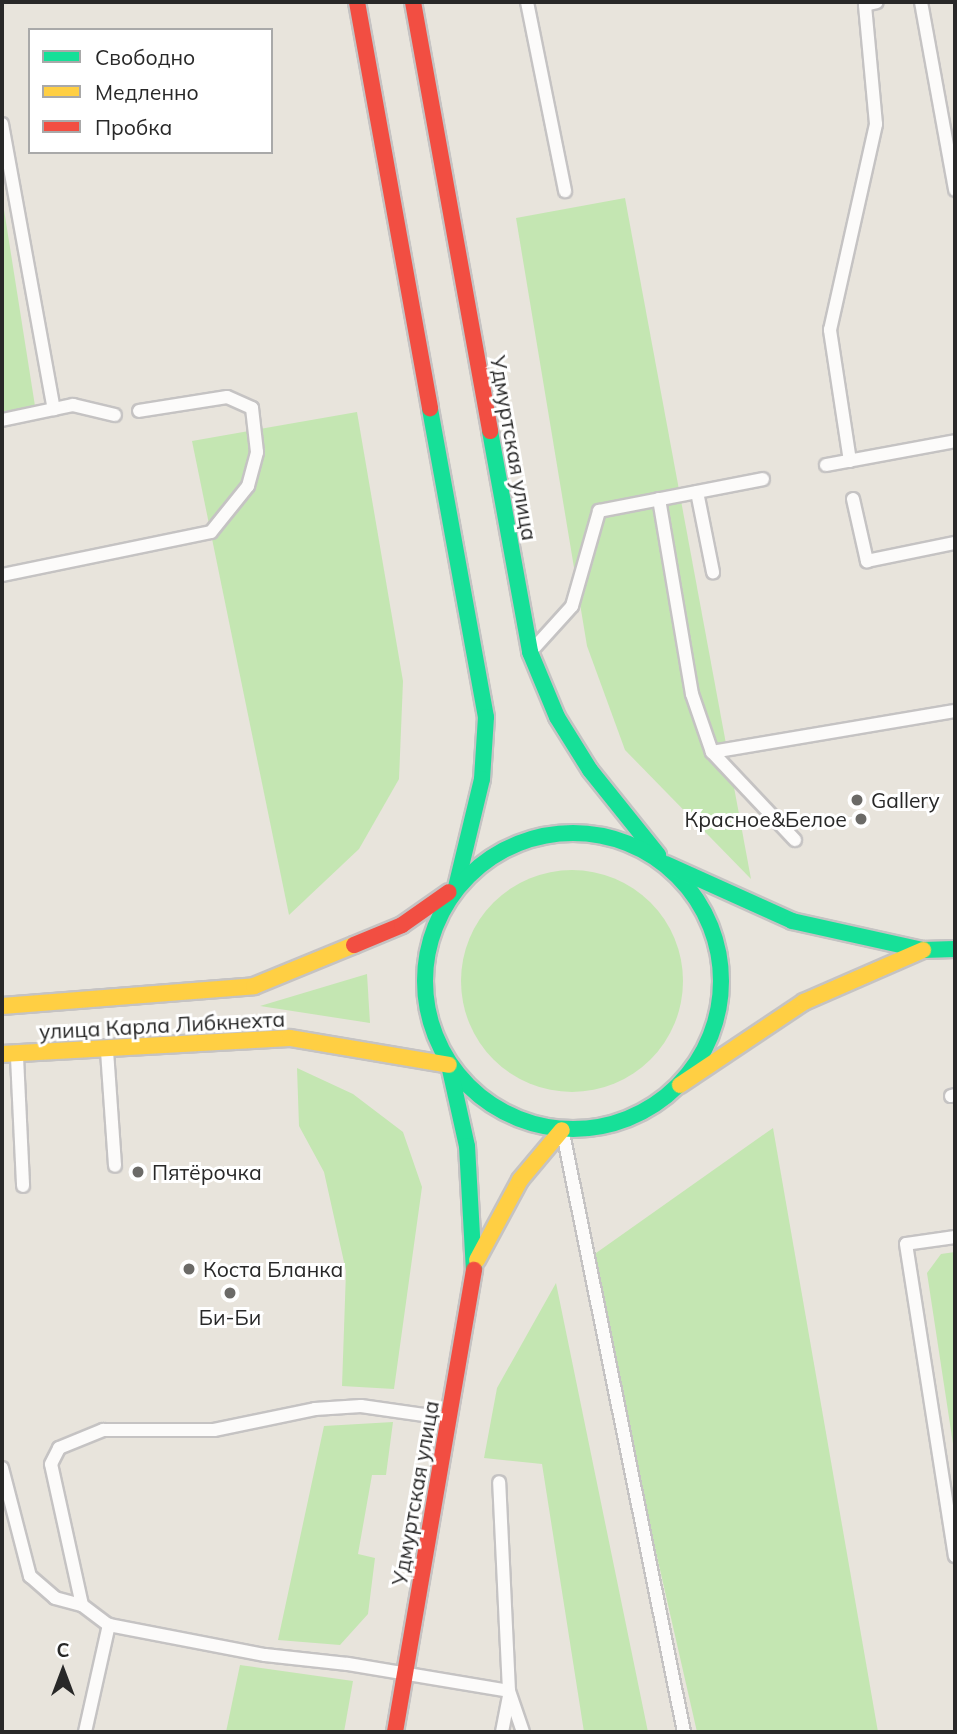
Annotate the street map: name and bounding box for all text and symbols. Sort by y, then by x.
legend [28,28,273,154]
text: Свободно [95,44,195,70]
text: Медленно [95,79,199,105]
text: Пробка [95,114,172,140]
street label: Удмуртская улица [485,354,543,542]
place label: Gallery [871,787,940,813]
marker: Gallery [849,792,865,808]
place label: Красное&Белое [684,806,847,832]
marker: Красное&Белое [853,811,869,827]
street label: улица Карла Либкнехта [38,1006,286,1044]
place label: Пятёрочка [152,1159,262,1185]
marker: Пятёрочка [130,1164,146,1180]
place label: Коста Бланка [203,1256,343,1282]
marker: Коста Бланка [181,1261,197,1277]
marker: Би-Би [222,1285,238,1301]
place label: Би-Би [199,1304,261,1330]
street label: Удмуртская улица [386,1399,444,1587]
north arrow [28,1636,98,1706]
text: С [56,1638,70,1662]

